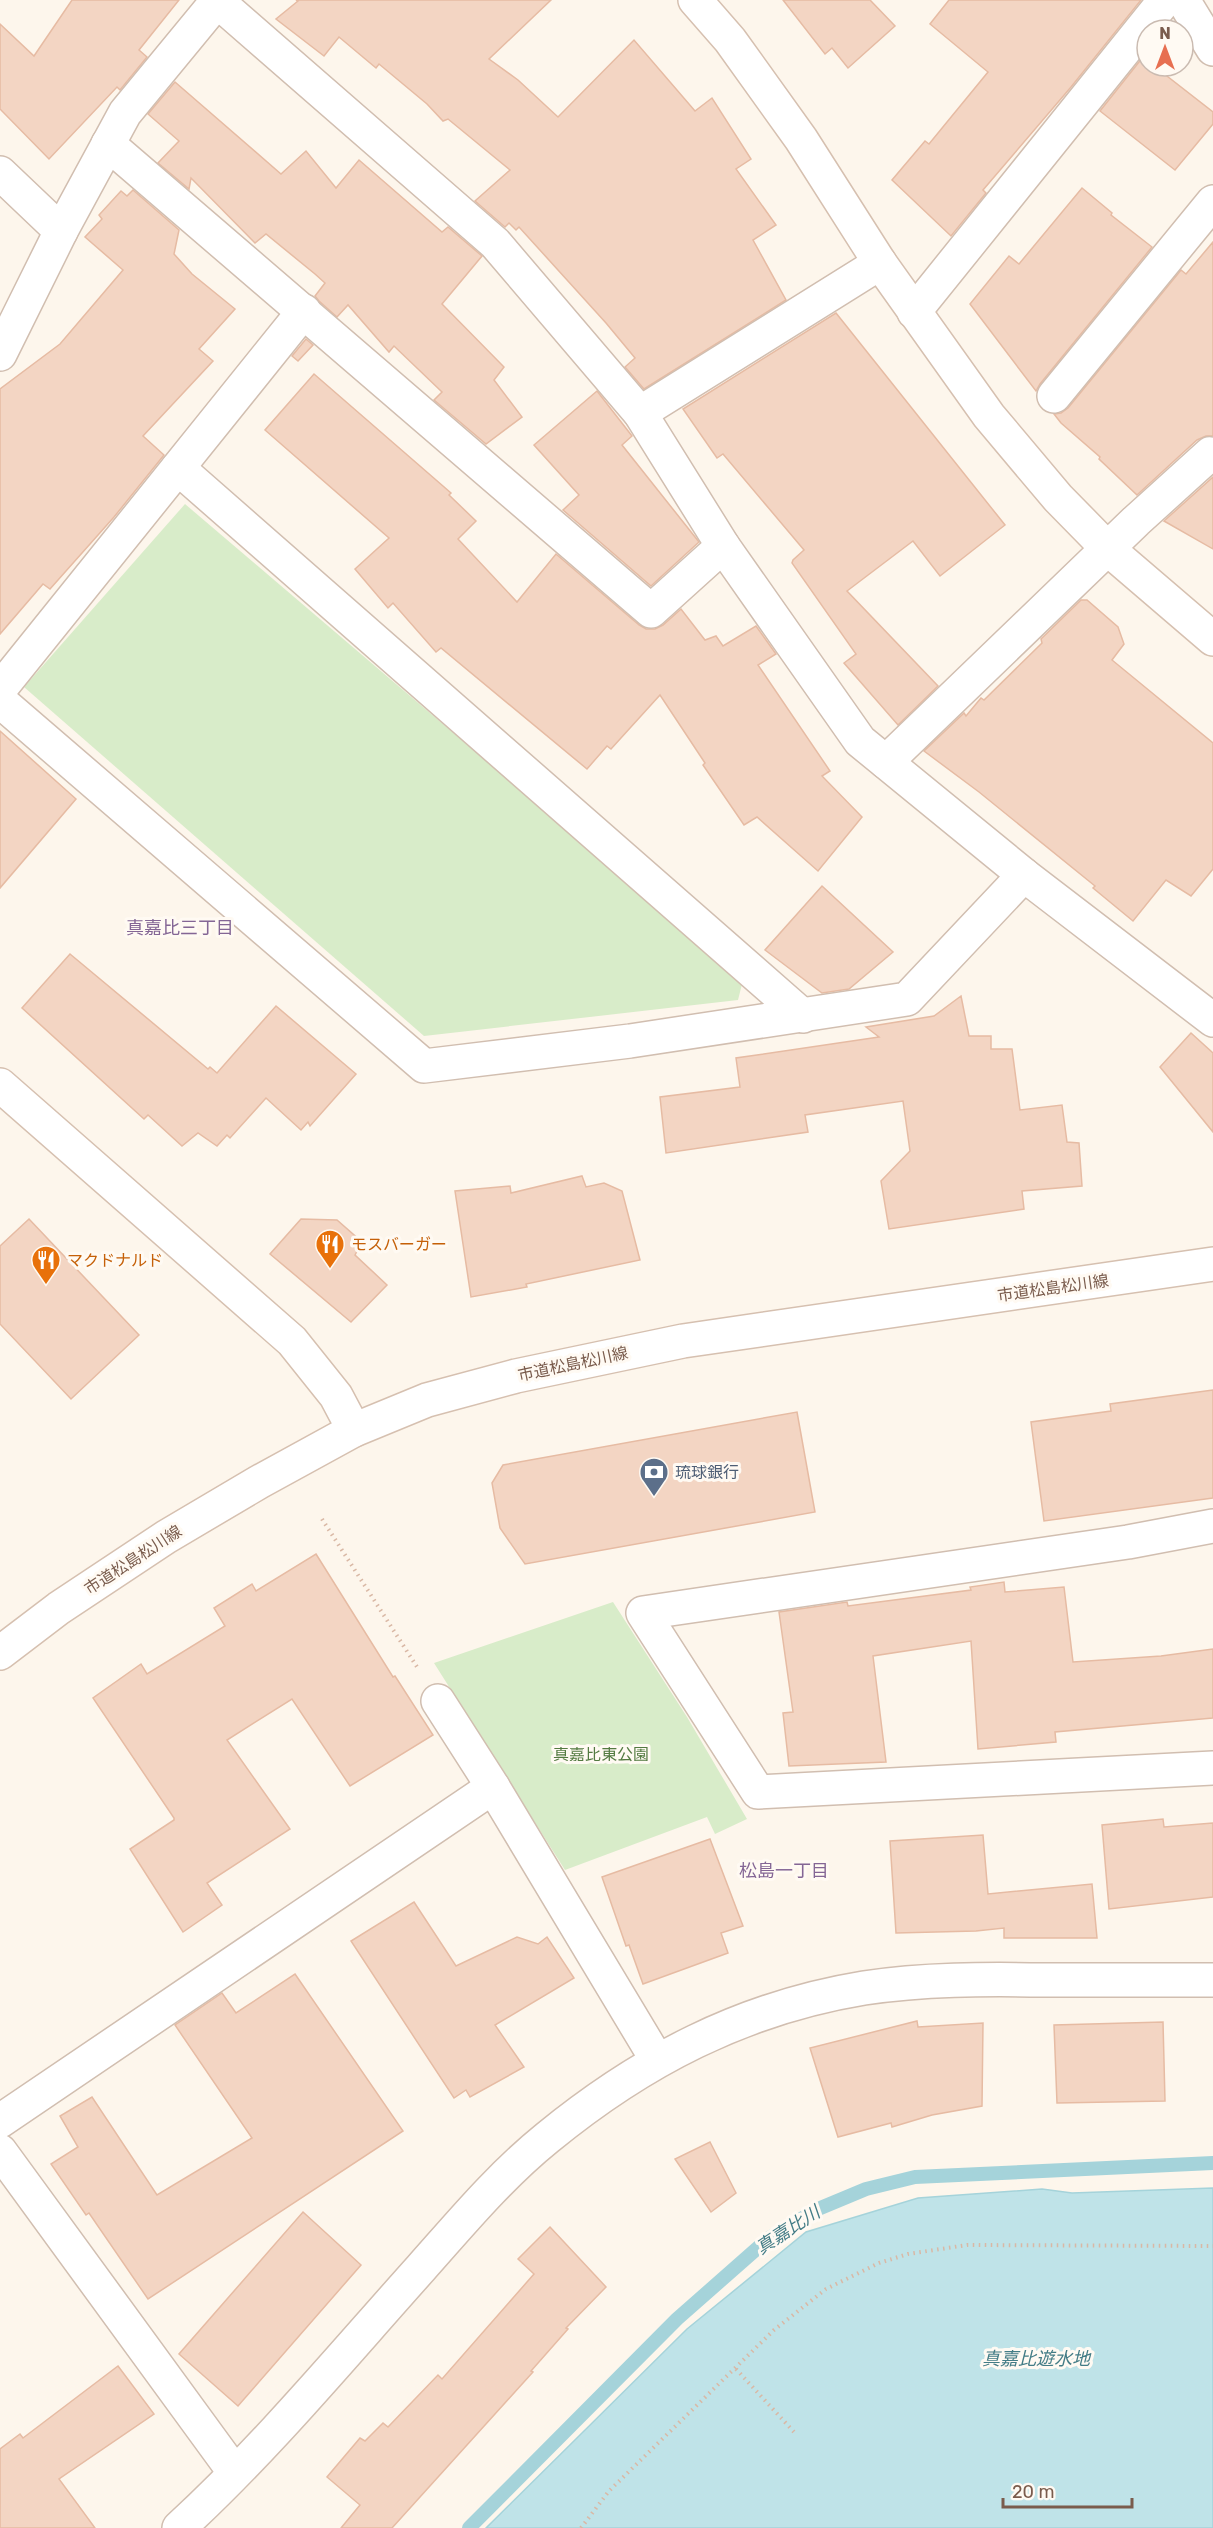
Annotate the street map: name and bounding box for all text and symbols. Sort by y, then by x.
north arrow [1135,18,1195,78]
text: N [1159,24,1171,43]
district label: 真嘉比三丁目 [126,917,234,939]
restaurant icon: モスバーガー [314,1228,346,1270]
place label: モスバーガー [351,1235,447,1254]
restaurant icon: マクドナルド [30,1244,62,1286]
place label: マクドナルド [67,1251,163,1270]
street label: 市道松島松川線 [996,1271,1110,1305]
street label: 市道松島松川線 [516,1343,630,1385]
bank icon: 琉球銀行 [638,1456,670,1498]
place label: 琉球銀行 [675,1463,739,1482]
street label: 市道松島松川線 [81,1522,185,1598]
park label: 真嘉比東公園 [553,1745,649,1764]
district label: 松島一丁目 [739,1860,829,1882]
water label: 真嘉比川 [752,2200,826,2259]
water label: 真嘉比遊水地 [982,2348,1092,2370]
scale bar [1003,2471,1132,2509]
text: 20 m [1012,2481,1054,2503]

